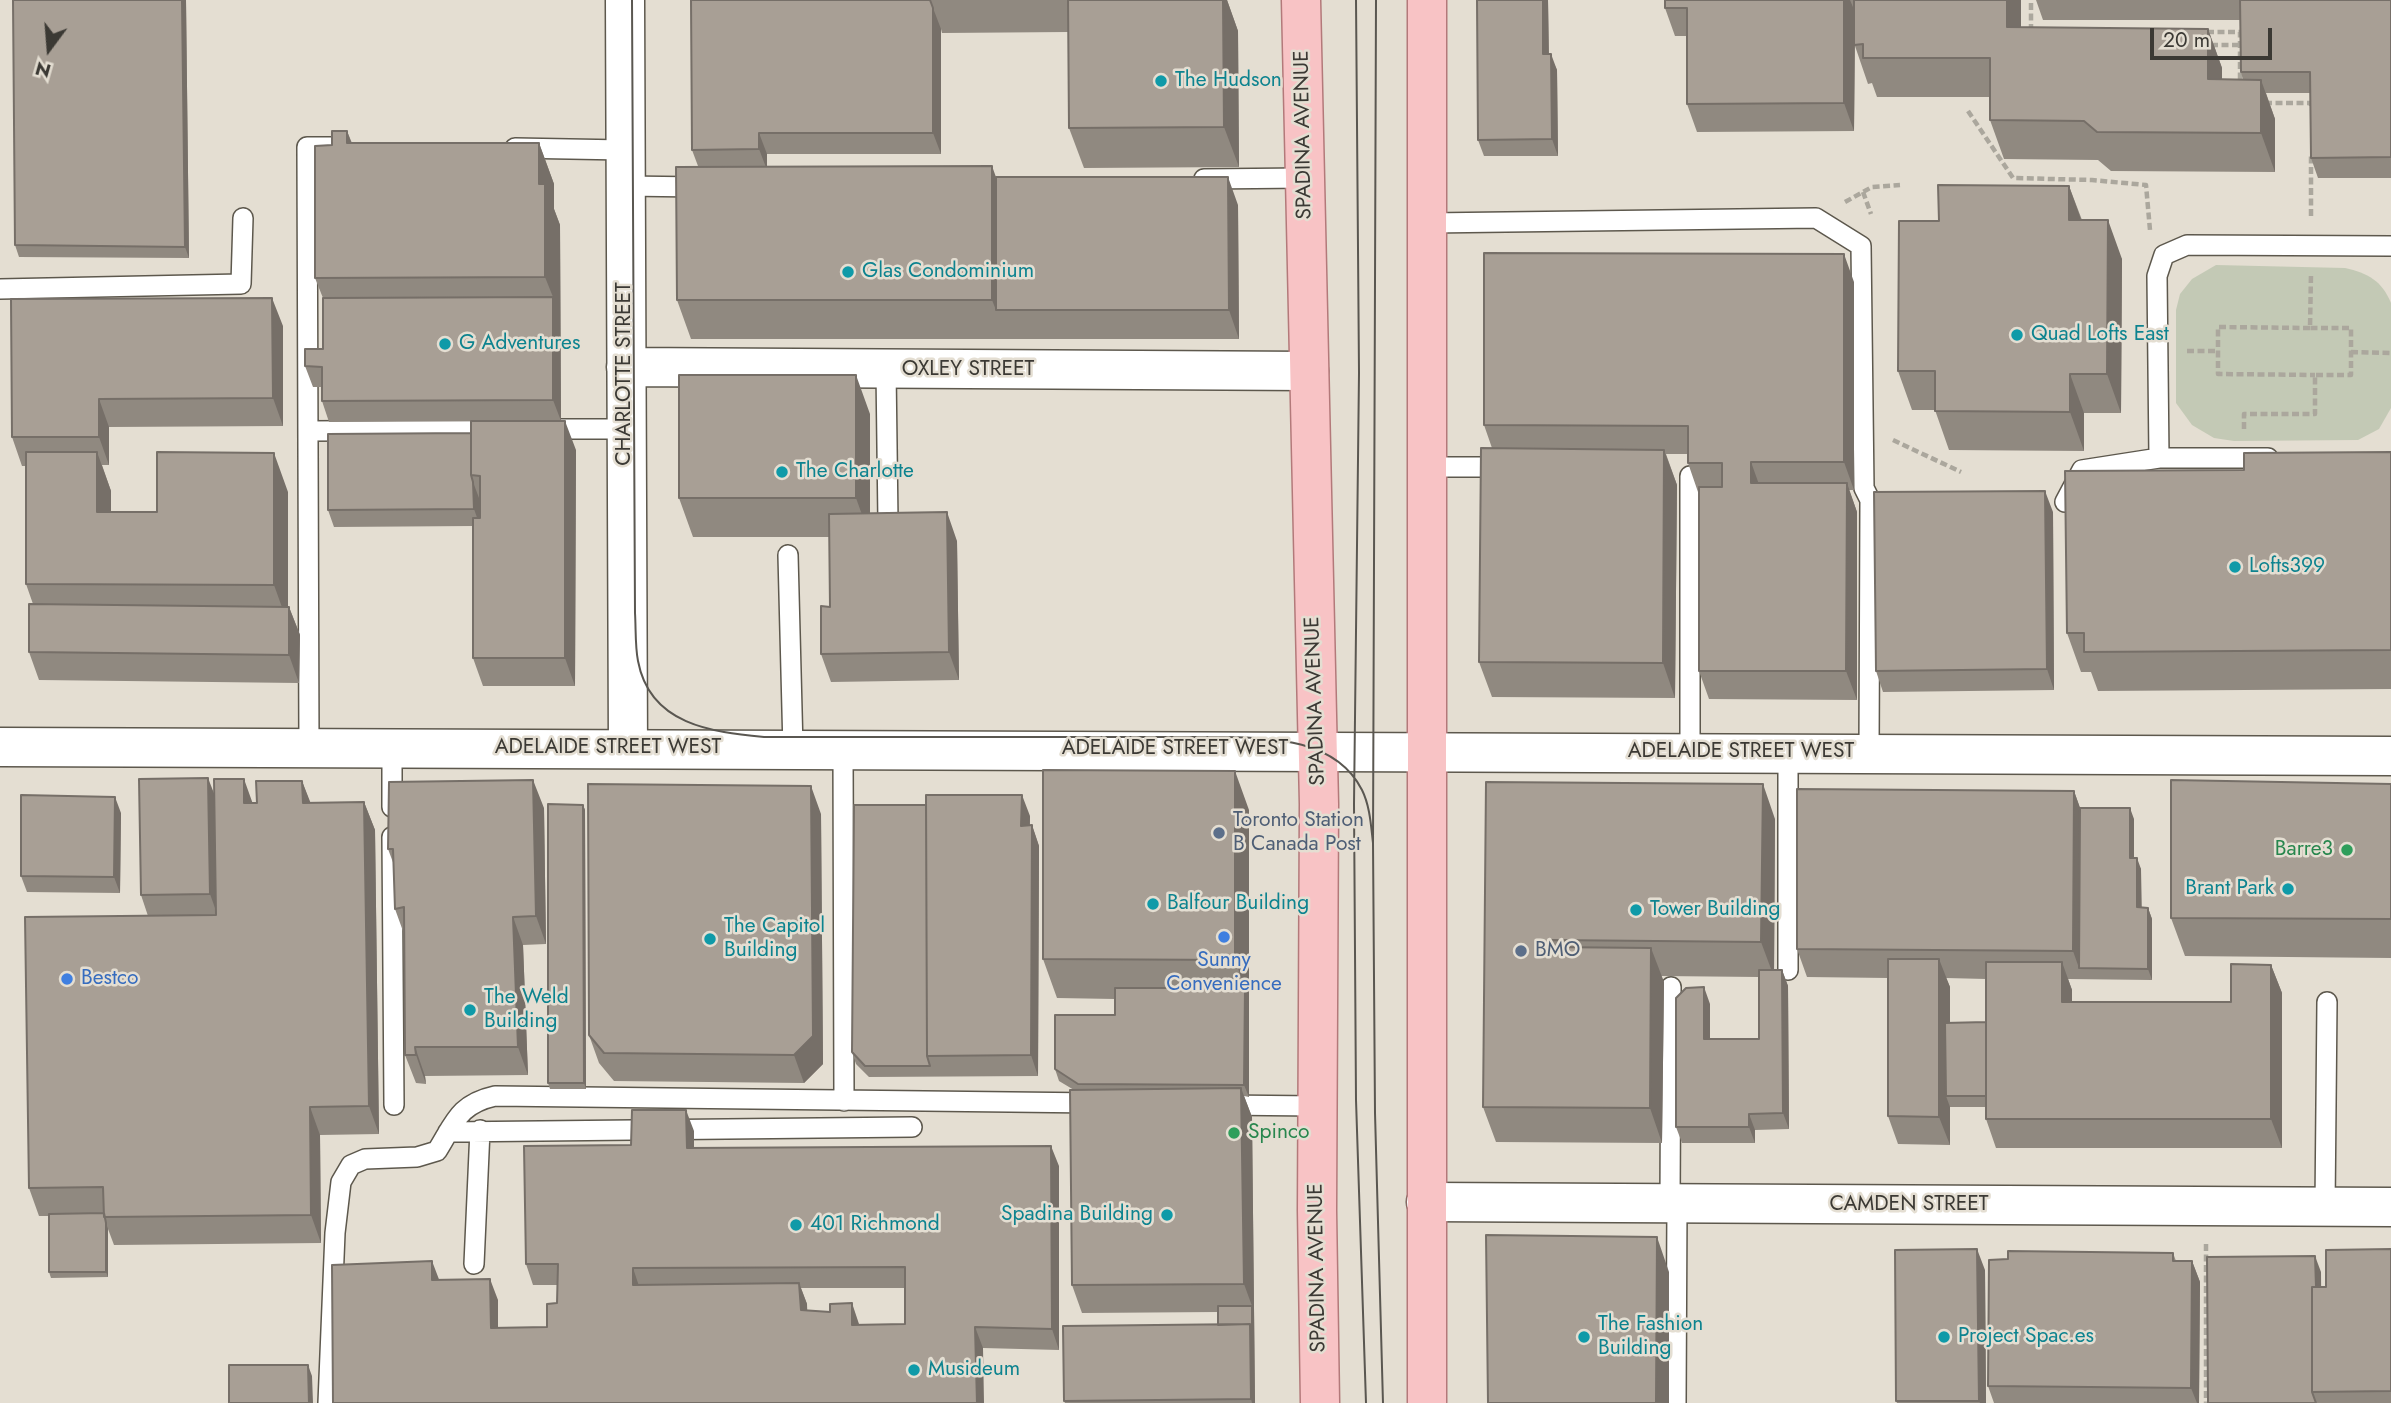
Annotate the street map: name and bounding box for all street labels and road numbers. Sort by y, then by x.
street label: SPADINA AVENUE [1290,50,1318,220]
street label: CHARLOTTE STREET [612,282,638,466]
street label: OXLEY STREET [902,357,1034,383]
street label: SPADINA AVENUE [1300,616,1332,786]
street label: ADELAIDE STREET WEST [495,735,721,761]
street label: ADELAIDE STREET WEST [1062,736,1288,762]
street label: ADELAIDE STREET WEST [1628,739,1854,765]
street label: SPADINA AVENUE [1304,1183,1332,1353]
street label: CAMDEN STREET [1829,1192,1989,1218]

